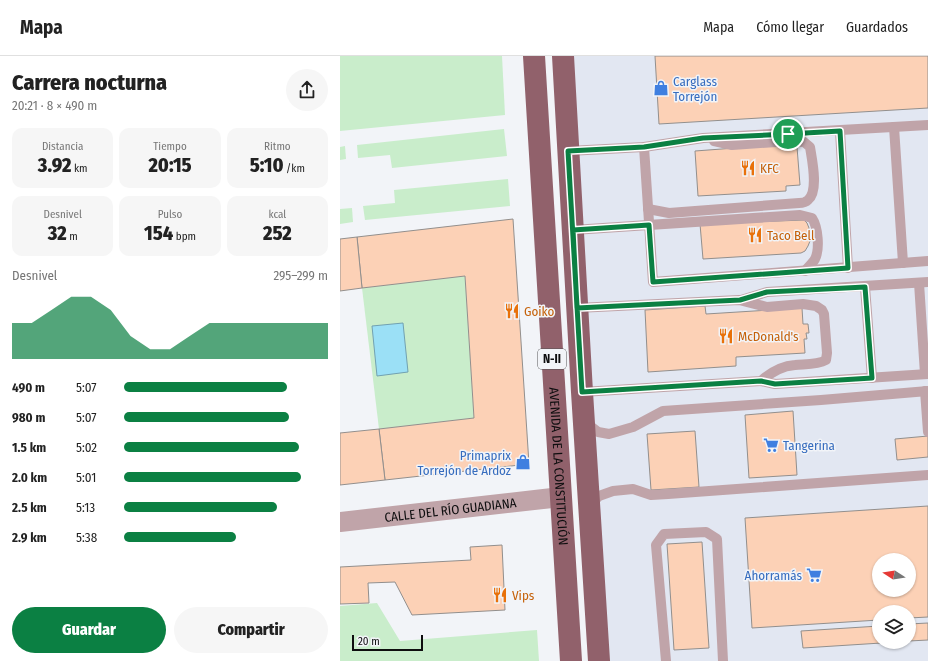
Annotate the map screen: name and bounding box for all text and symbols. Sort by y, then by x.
text: Mapa [20,16,63,39]
text: Mapa [703,19,734,36]
text: Cómo llegar [756,19,824,36]
text: Guardados [846,19,908,36]
text: Carrera nocturna [12,69,167,96]
button: share [286,69,328,111]
place label: Carglass Torrejón [673,74,717,104]
shop icon: Carglass Torrejón [652,79,670,97]
text: 20:21 · 8 × 490 m [12,98,97,113]
pin [771,117,805,151]
icon: arrive [777,123,799,145]
text: Distancia [42,140,83,153]
text: Tiempo [153,140,187,153]
text: Ritmo [264,140,291,153]
text: 3.92 [38,153,71,177]
text: 20:15 [148,153,192,177]
text: 5:10 [250,153,284,177]
restaurant icon: KFC [739,159,757,177]
place label: KFC [760,161,779,176]
text: km [71,162,88,175]
text: /km [284,162,305,175]
text: Desnivel [44,208,82,221]
text: Pulso [158,208,182,221]
text: kcal [268,208,286,221]
text: 32 [48,221,67,245]
text: 154 [144,221,173,245]
text: 252 [263,221,292,245]
restaurant icon: Taco Bell [746,226,764,244]
place label: Taco Bell [767,228,815,243]
text: m [67,230,78,243]
text: bpm [173,230,196,243]
text: Desnivel [12,268,57,283]
text: 295–299 m [273,268,328,283]
restaurant icon: Goiko [503,302,521,320]
place label: Goiko [524,304,555,319]
restaurant icon: McDonald's [717,327,735,345]
place label: McDonald's [738,329,799,344]
road number: N-II [538,349,566,369]
text: 490 m [12,380,45,395]
text: 5:07 [76,380,97,395]
street label: AVENIDA DE LA CONSTITUCIÓN [547,387,571,546]
text: 980 m [12,410,45,425]
text: 5:07 [76,410,97,425]
supermarket icon: Tangerina [762,436,780,454]
place label: Tangerina [783,438,835,453]
text: 1.5 km [12,440,46,455]
text: 5:02 [76,440,97,455]
place label: Primaprix Torrejón de Ardoz [417,448,511,478]
shop icon: Primaprix Torrejón de Ardoz [514,453,532,471]
text: 2.0 km [12,470,47,485]
text: 5:01 [76,470,96,485]
street label: CALLE DEL RÍO GUADIANA [383,495,517,524]
text: 2.5 km [12,500,47,515]
text: 5:13 [76,500,95,515]
text: 2.9 km [12,530,47,545]
text: 5:38 [76,530,97,545]
north arrow [872,553,916,597]
map controls [872,553,916,649]
supermarket icon: Ahorramás [805,566,823,584]
place label: Ahorramás [745,568,802,583]
restaurant icon: Vips [491,586,509,604]
place label: Vips [512,588,535,603]
button: layers [872,605,916,649]
button: Guardar [12,607,166,653]
button: Compartir [174,607,328,653]
scale bar [352,633,423,652]
text: 20 m [358,635,380,648]

